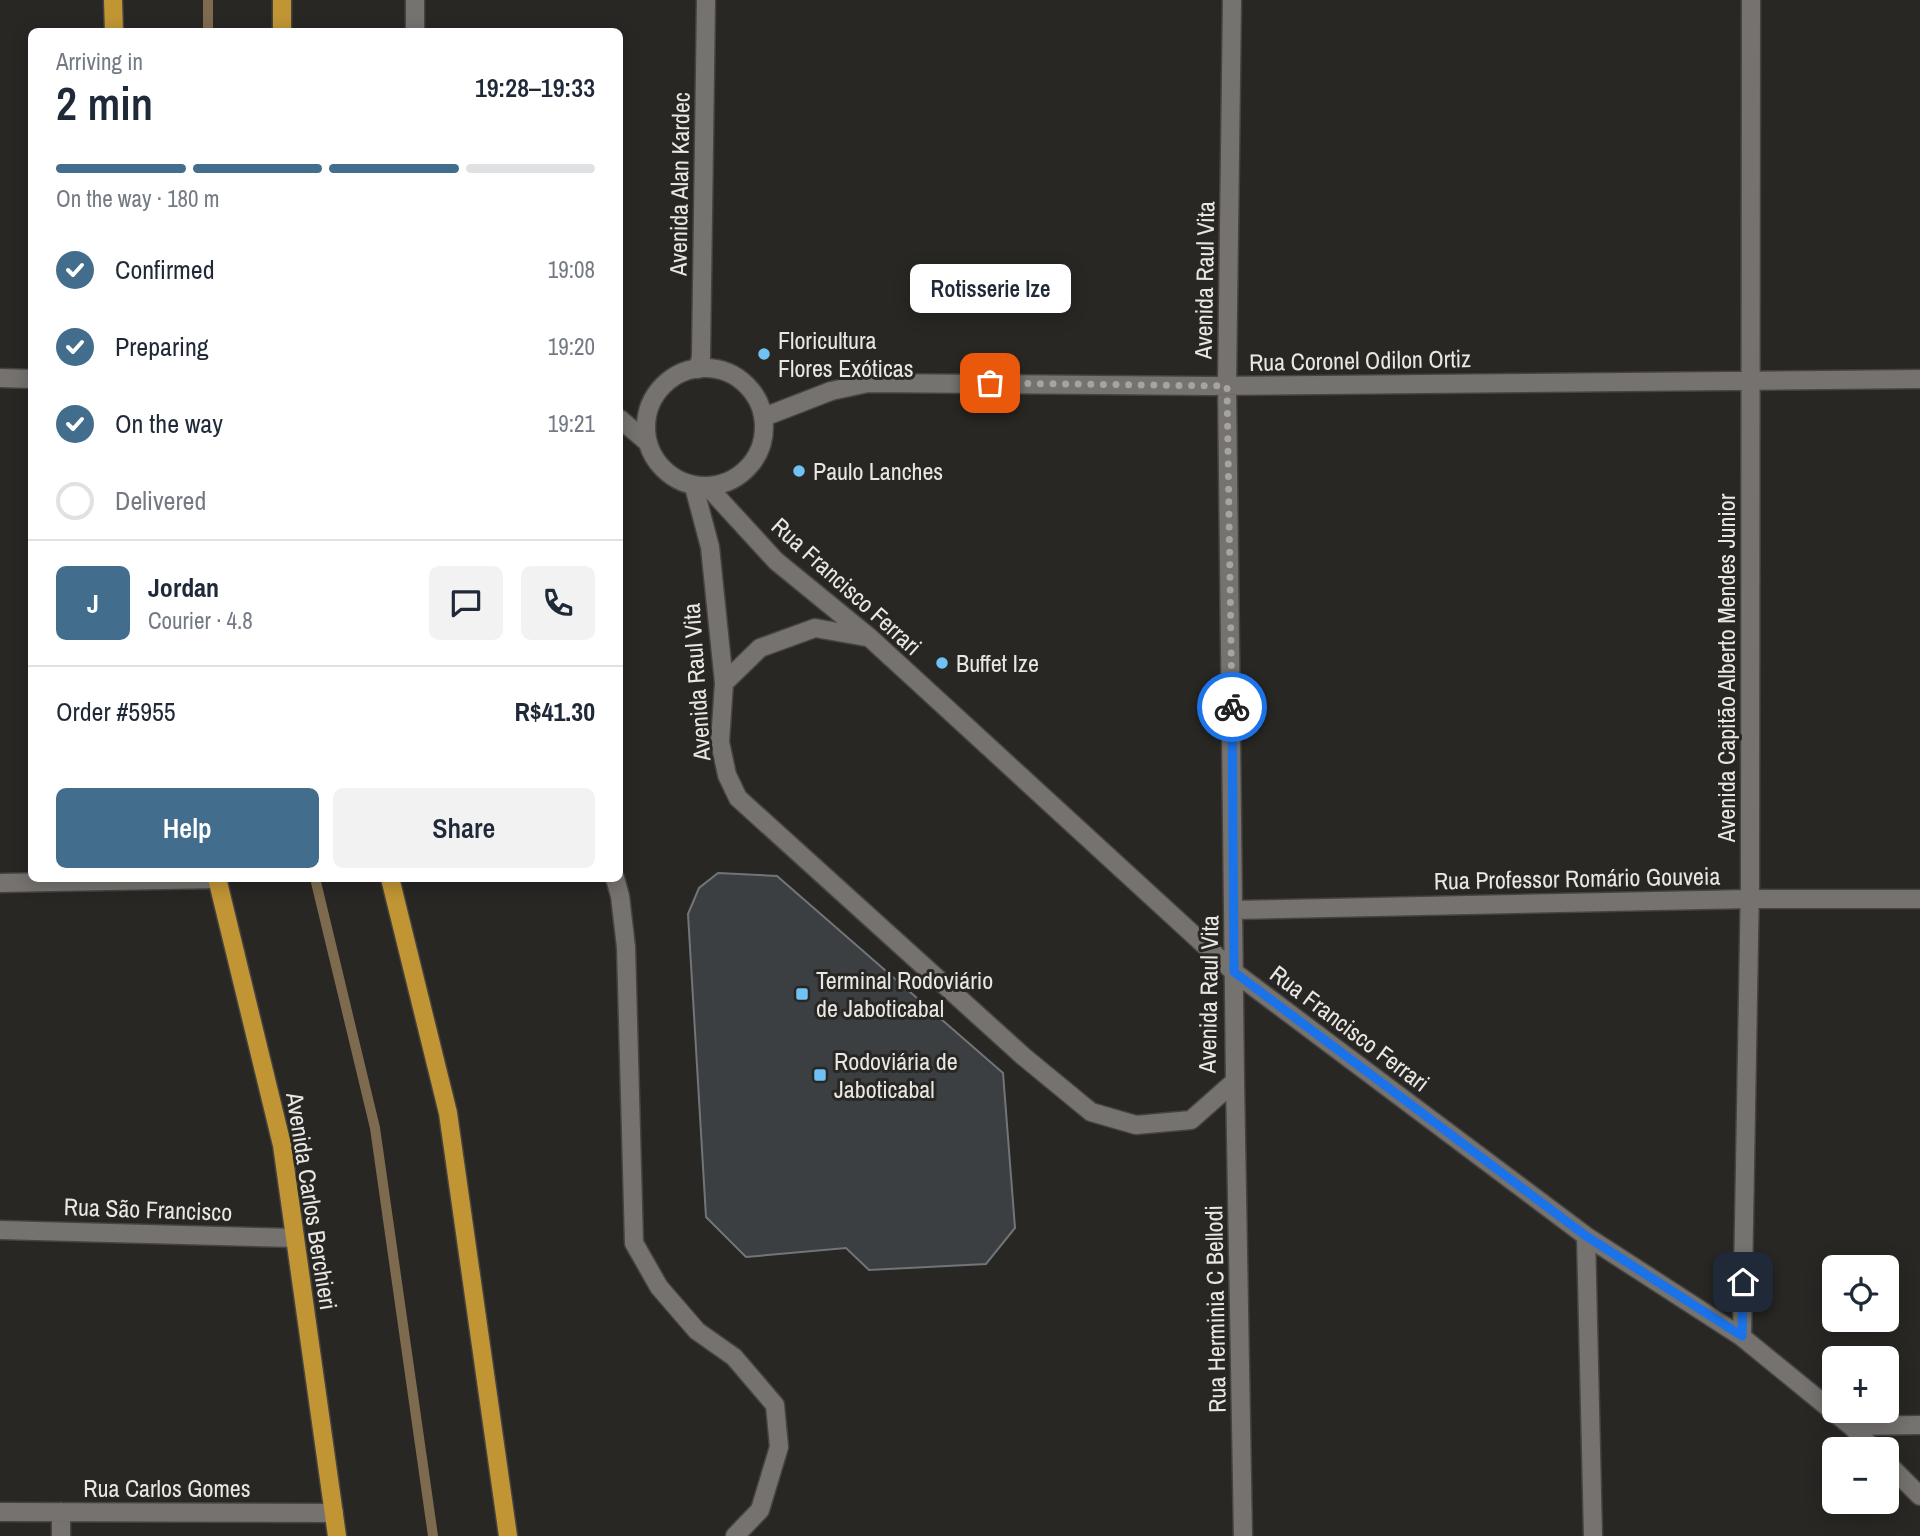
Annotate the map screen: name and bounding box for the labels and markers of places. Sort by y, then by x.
callout: Rotisserie Ize [909,264,1070,313]
place label: Floricultura Flores Exóticas [778,324,914,384]
marker: Floricultura Flores Exóticas [756,346,772,362]
pin [960,353,1020,413]
place label: Paulo Lanches [813,455,943,487]
marker: Paulo Lanches [791,463,807,479]
place label: Buffet Ize [956,647,1039,679]
marker: Buffet Ize [934,655,950,671]
place label: Terminal Rodoviário de Jaboticabal [816,964,993,1024]
marker: Terminal Rodoviário de Jaboticabal [794,986,810,1002]
place label: Rodoviária de Jaboticabal [834,1045,958,1105]
marker: Rodoviária de Jaboticabal [812,1067,828,1083]
pin [1713,1252,1773,1312]

